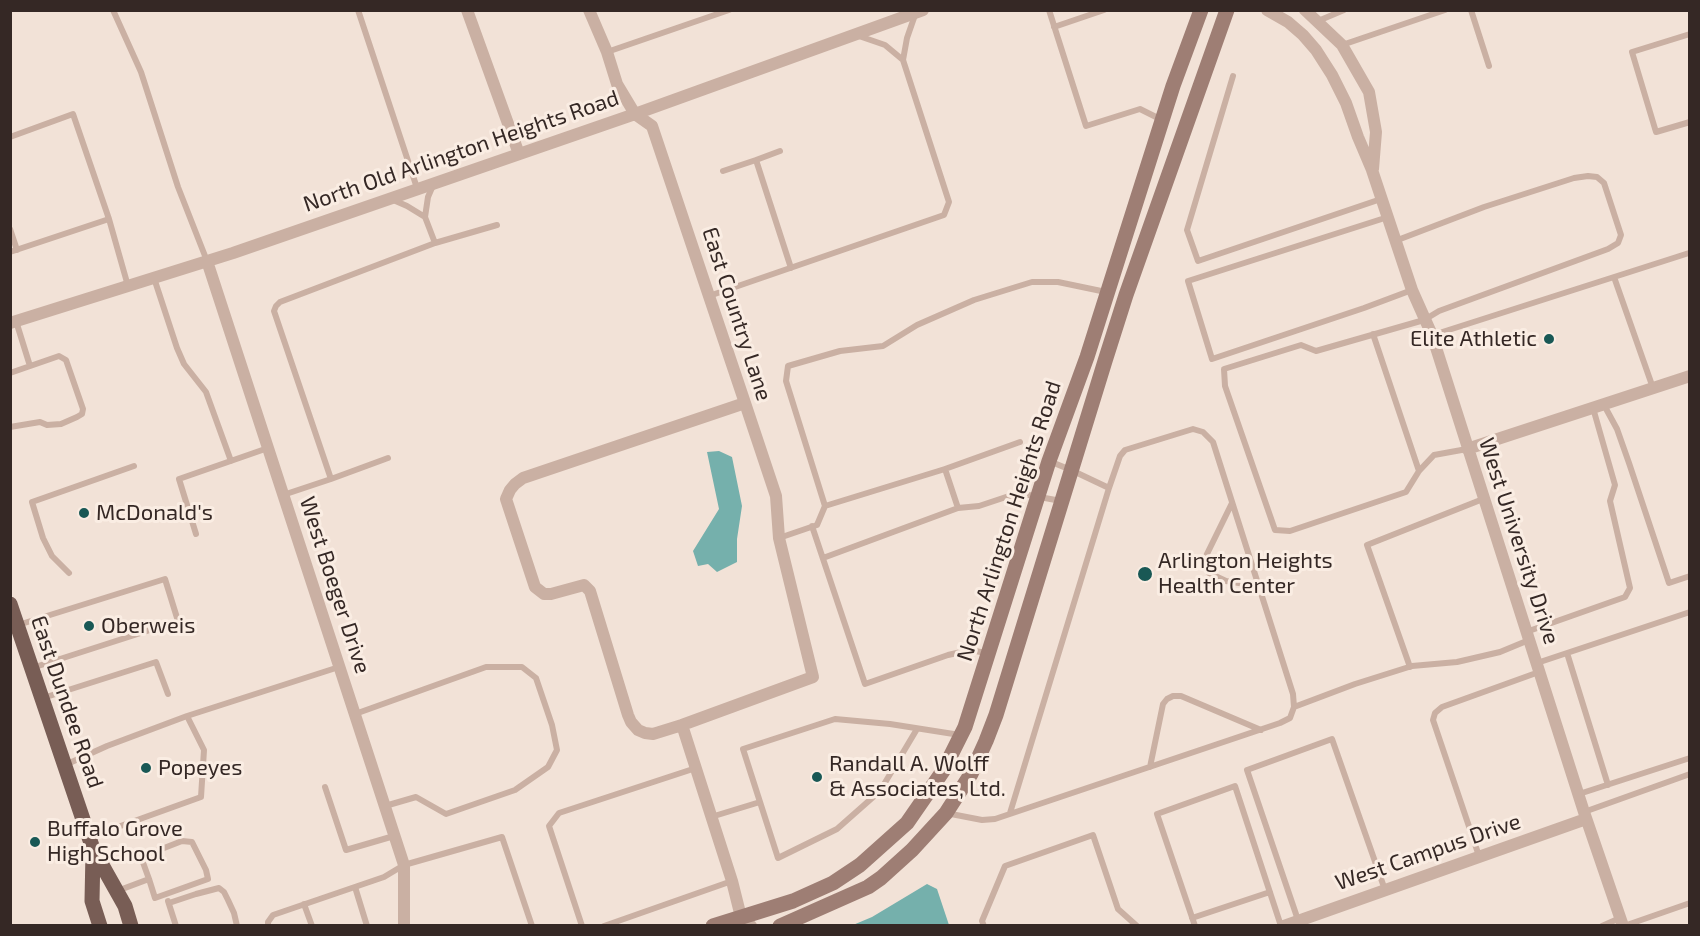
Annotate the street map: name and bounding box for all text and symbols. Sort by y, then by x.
street label: North Old Arlington Heights Road [300,84,622,218]
street label: East Country Lane [696,224,778,404]
place label: Elite Athletic [1410,326,1537,352]
marker: Elite Athletic [1542,332,1556,346]
street label: North Arlington Heights Road [951,378,1067,664]
street label: West University Drive [1473,434,1565,648]
street label: West Boeger Drive [294,493,376,677]
place label: McDonald's [96,500,213,526]
marker: McDonald's [77,506,91,520]
place label: Arlington Heights Health Center [1158,548,1333,600]
marker: Arlington Heights Health Center [1136,565,1154,583]
street label: East Dundee Road [25,612,109,792]
place label: Oberweis [101,613,195,639]
marker: Oberweis [82,619,96,633]
place label: Randall A. Wolff & Associates, Ltd. [829,751,1006,802]
place label: Popeyes [158,755,242,781]
marker: Popeyes [139,761,153,775]
marker: Randall A. Wolff & Associates, Ltd. [810,770,824,784]
street label: West Campus Drive [1332,808,1524,896]
place label: Buffalo Grove High School [47,816,183,867]
marker: Buffalo Grove High School [28,835,42,849]

